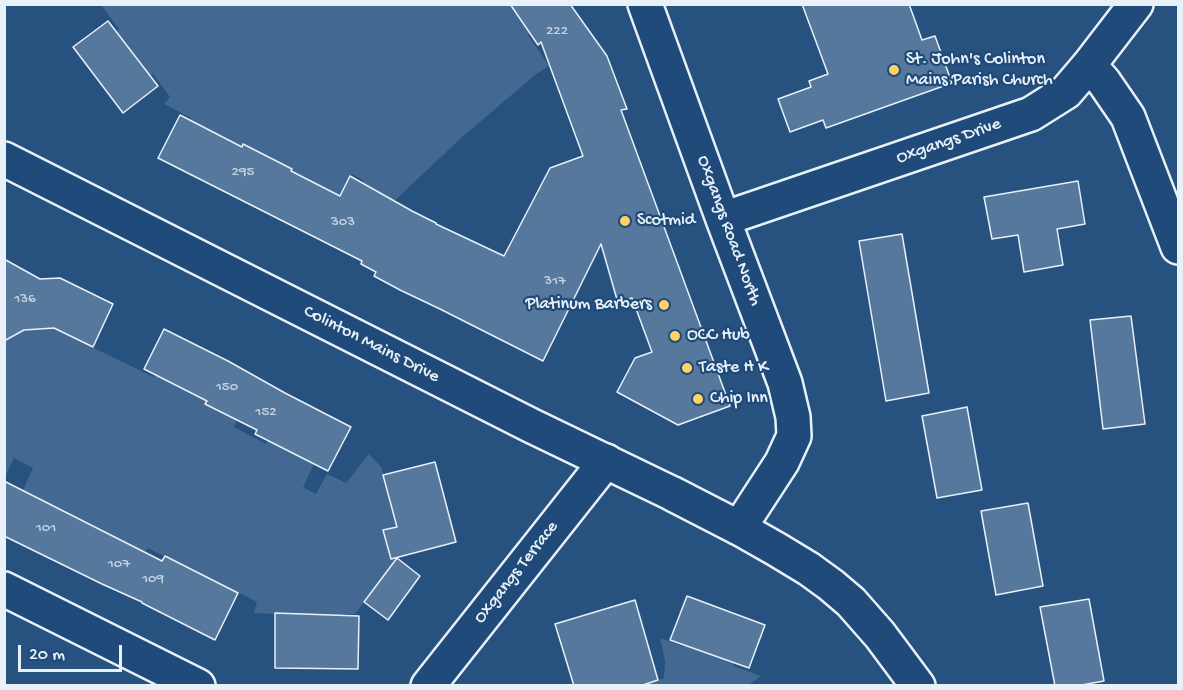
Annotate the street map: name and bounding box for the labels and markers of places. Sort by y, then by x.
place label: St. John's Colinton Mains Parish Church [906,49,1053,92]
marker: St. John's Colinton Mains Parish Church [887,63,901,77]
place label: Scotmid [637,210,695,232]
marker: Scotmid [618,214,632,228]
place label: Platinum Barbers [525,294,652,316]
marker: Platinum Barbers [657,298,671,312]
place label: OCC Hub [687,325,750,347]
marker: OCC Hub [668,329,682,343]
place label: Taste H K [699,357,768,379]
marker: Taste H K [680,361,694,375]
place label: Chip Inn [710,388,768,410]
marker: Chip Inn [691,392,705,406]

